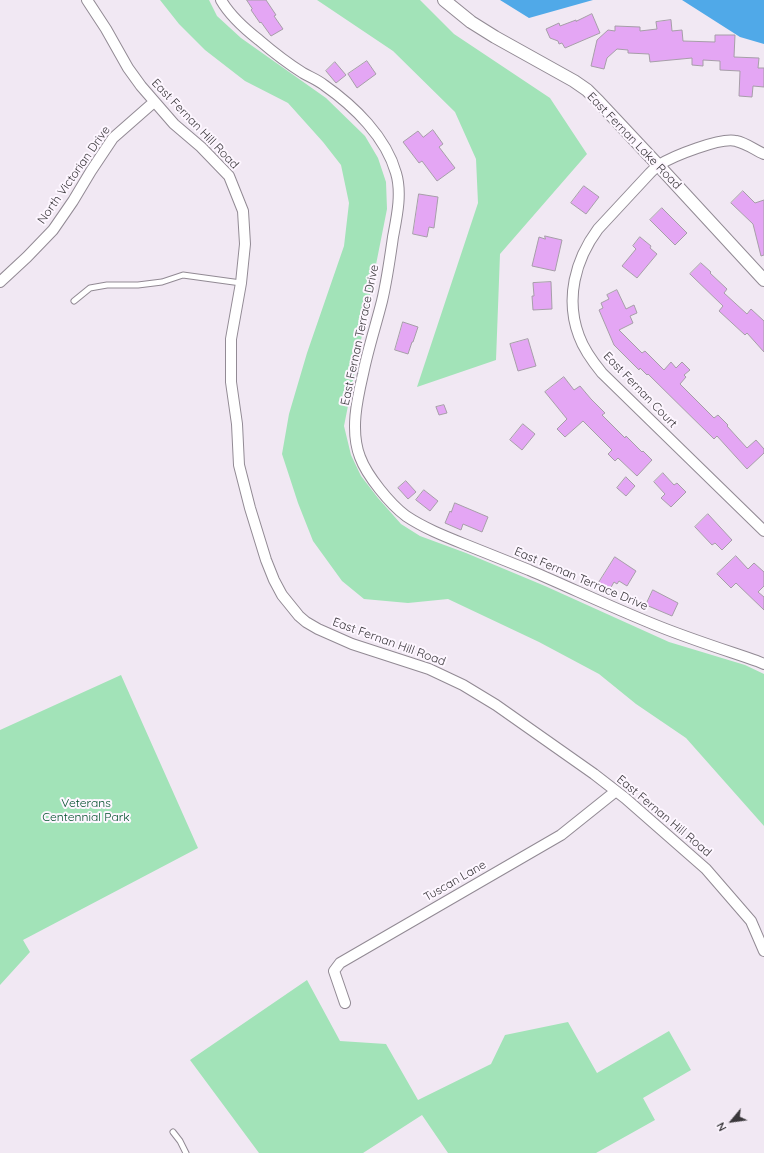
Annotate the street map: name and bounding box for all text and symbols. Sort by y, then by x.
street label: East Fernan Hill Road [148,76,242,172]
street label: East Fernan Lake Road [584,90,684,192]
street label: North Victorian Drive [35,123,113,227]
street label: East Fernan Terrace Drive [338,263,382,407]
street label: East Fernan Court [600,349,680,431]
street label: East Fernan Terrace Drive [512,544,650,614]
street label: East Fernan Hill Road [330,615,448,669]
street label: East Fernan Hill Road [614,772,714,860]
park label: Veterans Centennial Park [42,796,130,824]
street label: Tuscan Lane [421,857,489,905]
north arrow [712,1101,752,1141]
text: N [713,1120,730,1134]

